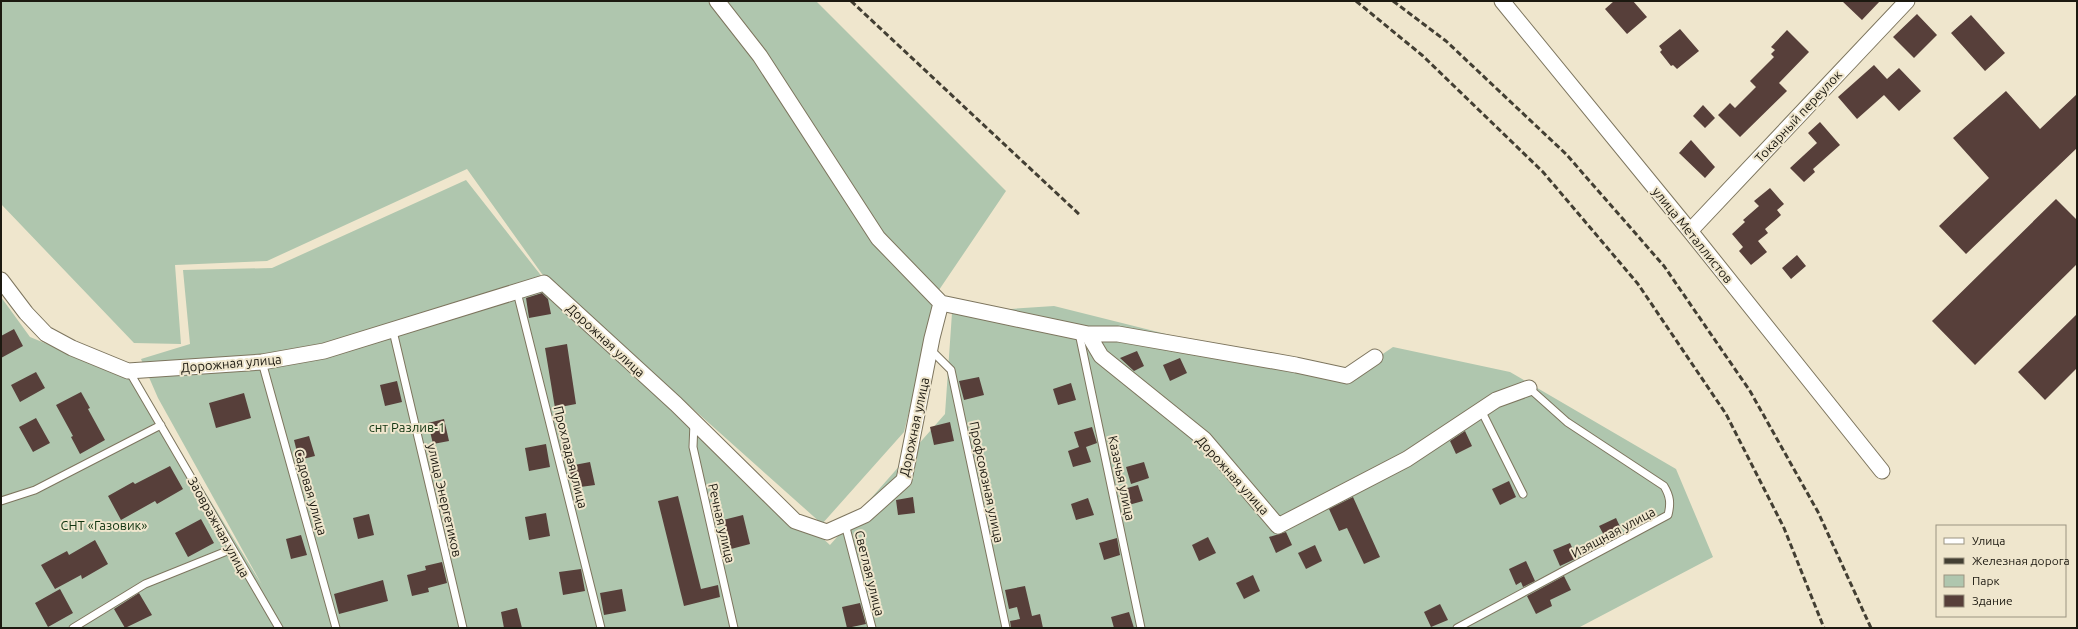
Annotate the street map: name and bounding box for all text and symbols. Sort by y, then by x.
street label: Токарный переулок [1752,67,1844,165]
street label: улица Металлистов [1650,184,1736,286]
street label: Дорожная улица [564,300,648,380]
street label: Дорожная улица [180,352,282,374]
street label: Дорожная улица [897,376,931,478]
street label: Прохладая улица [552,404,590,510]
park label: снт Разлив-1 [369,420,445,434]
street label: Профсоюзная улица [967,420,1007,544]
street label: Дорожная улица [1194,433,1272,517]
street label: Казачья улица [1106,434,1138,522]
street label: улица Энергетиков [425,442,465,558]
street label: Садовая улица [292,447,330,537]
street label: Заовражная улица [186,474,252,580]
street label: Речная улица [706,482,738,564]
street label: Изящная улица [1569,504,1657,560]
park label: СНТ «Газовик» [61,518,147,532]
legend [1936,525,2066,617]
street label: Светлая улица [853,529,887,617]
text: Улица [1972,534,2005,547]
text: Железная дорога [1972,554,2070,567]
text: Парк [1972,574,2000,587]
text: Здание [1972,594,2013,607]

